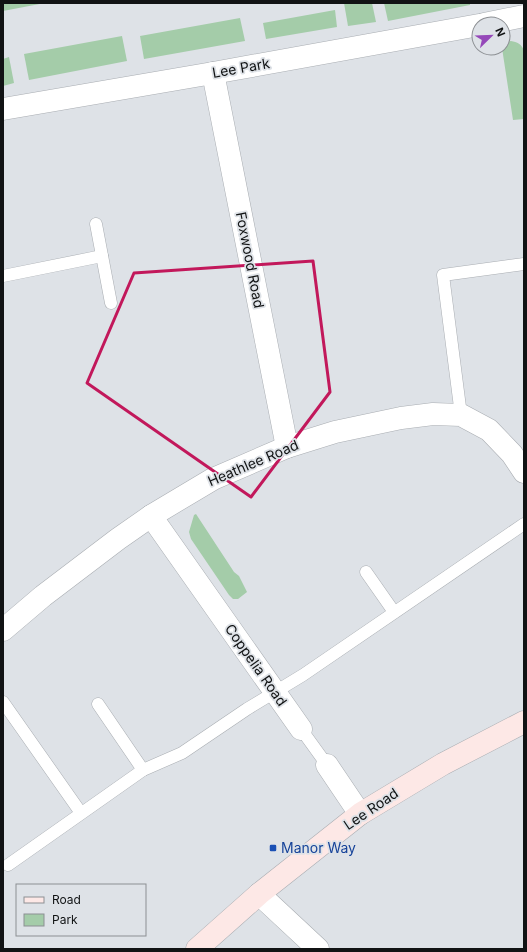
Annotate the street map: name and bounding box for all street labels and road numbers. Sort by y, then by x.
street label: Lee Park [211,54,271,81]
street label: Foxwood Road [233,210,268,309]
street label: Heathlee Road [205,436,301,489]
street label: Coppelia Road [222,620,291,709]
street label: Lee Road [340,784,401,833]

